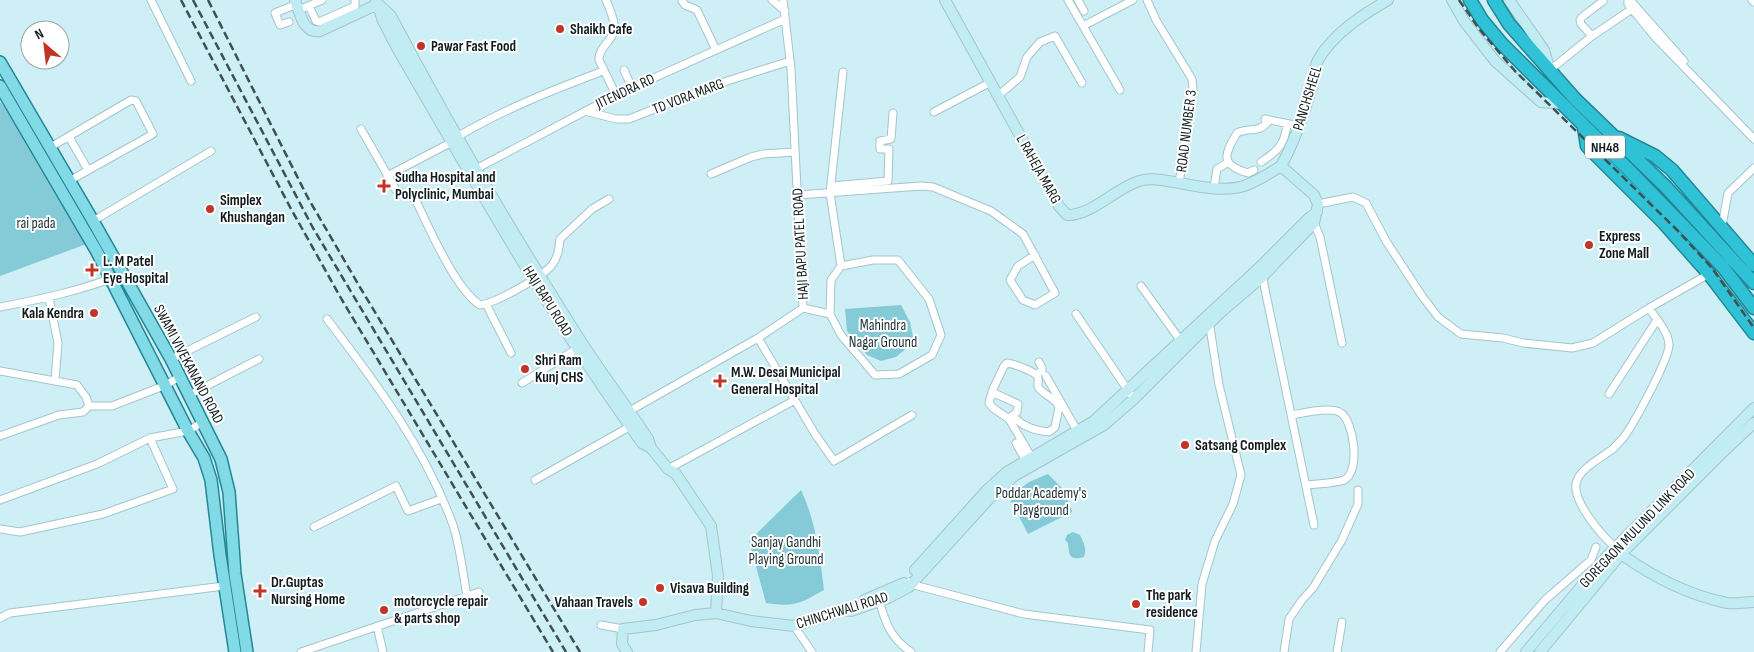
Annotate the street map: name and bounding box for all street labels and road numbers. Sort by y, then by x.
street label: PANCHSHEEL [1289,63,1326,133]
street label: JITENDRA RD [592,69,658,114]
street label: TD VORA MARG [650,74,727,119]
street label: ROAD NUMBER 3 [1172,89,1201,173]
street label: L RAHEJA MARG [1012,131,1065,207]
road number: NH48 [1585,136,1625,158]
street label: HAJI BAPU PATEL ROAD [788,188,813,300]
street label: HAJI BAPU ROAD [518,262,577,340]
street label: SWAMI VIVEKANAND ROAD [149,302,228,427]
street label: GOREGAON MULUND LINK ROAD [1575,465,1699,592]
street label: CHINCHWALI ROAD [794,587,890,633]

